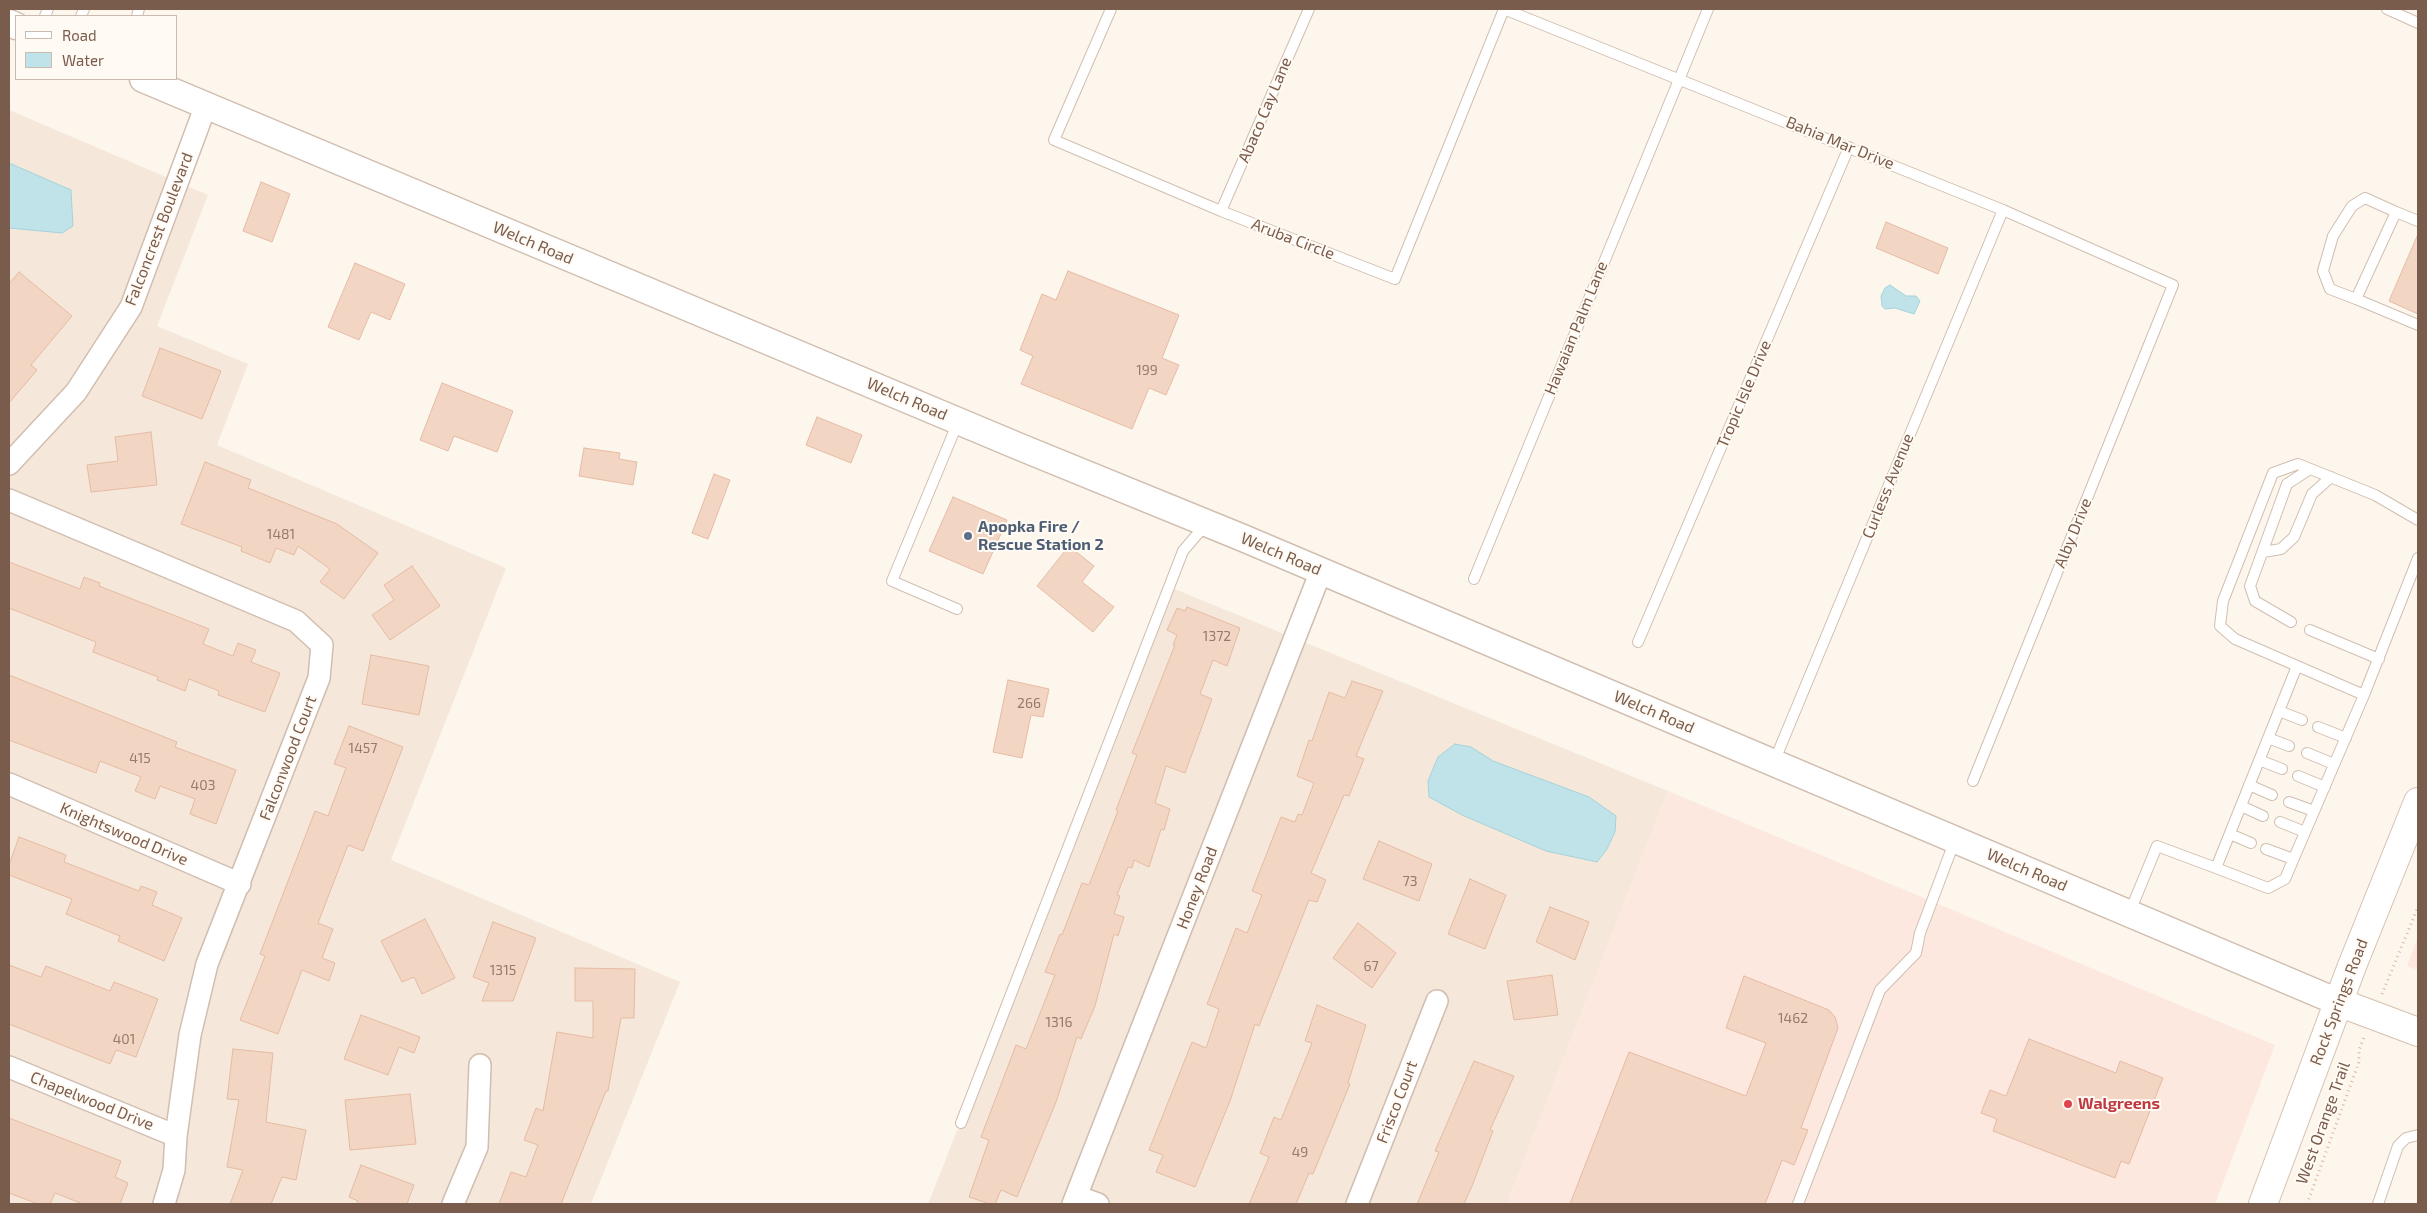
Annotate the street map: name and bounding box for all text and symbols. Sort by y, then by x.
legend [15,15,178,80]
text: Road [62,26,97,44]
text: Water [62,51,104,69]
street label: Abaco Cay Lane [1234,54,1296,166]
street label: Bahia Mar Drive [1783,113,1897,173]
street label: Falconcrest Boulevard [121,150,197,308]
street label: Aruba Circle [1249,214,1337,264]
street label: Welch Road [490,217,576,269]
street label: Hawaian Palm Lane [1540,258,1612,398]
street label: Tropic Isle Drive [1713,337,1775,451]
house number: 199 [1136,362,1158,378]
street label: Welch Road [864,373,950,425]
street label: Curless Avenue [1858,431,1918,541]
street label: Alby Drive [2050,495,2096,571]
place label: Apopka Fire / Rescue Station 2 [978,517,1104,555]
house number: 1481 [267,526,295,542]
street label: Welch Road [1238,528,1324,580]
marker: Apopka Fire / Rescue Station 2 [962,530,974,542]
house number: 1372 [1203,628,1231,644]
street label: Welch Road [1611,686,1697,738]
street label: Falconwood Court [255,693,321,823]
house number: 266 [1017,695,1041,711]
house number: 1457 [349,740,377,756]
house number: 415 [129,750,151,766]
house number: 403 [191,777,215,793]
street label: Knightswood Drive [57,798,191,870]
street label: Honey Road [1173,844,1221,932]
street label: Welch Road [1984,844,2070,896]
house number: 73 [1403,873,1417,889]
street label: Rock Springs Road [2306,936,2372,1068]
house number: 67 [1363,958,1379,974]
house number: 1315 [490,962,516,978]
house number: 1462 [1778,1010,1808,1026]
house number: 1316 [1046,1014,1072,1030]
house number: 401 [113,1031,135,1047]
street label: Frisco Court [1372,1058,1422,1146]
street label: West Orange Trail [2292,1059,2354,1187]
street label: Chapelwood Drive [27,1067,157,1135]
place label: Walgreens [2078,1094,2160,1114]
marker: Walgreens [2062,1098,2074,1110]
house number: 49 [1292,1144,1308,1160]

